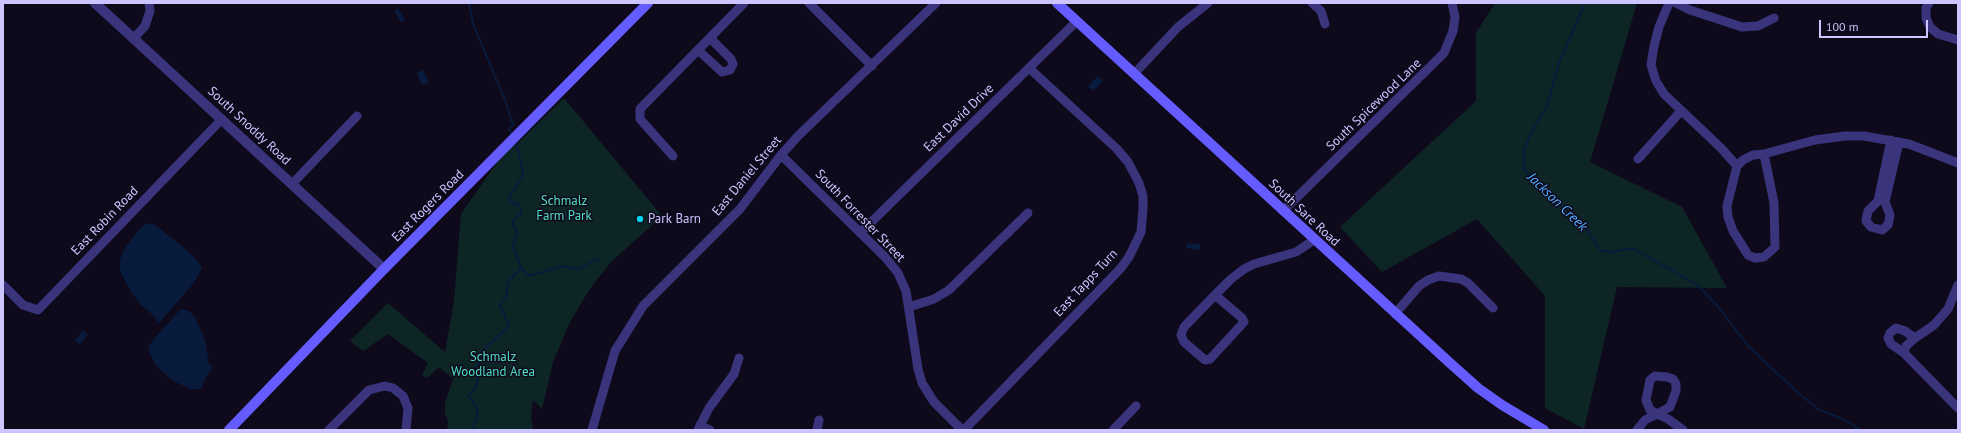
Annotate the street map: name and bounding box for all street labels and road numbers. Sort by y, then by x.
street label: South Spicewood Lane [1323,56,1425,154]
street label: East David Drive [921,81,997,155]
street label: South Snoddy Road [204,84,294,168]
street label: East Daniel Street [709,133,785,219]
street label: East Rogers Road [389,167,467,245]
street label: South Forrester Street [812,167,908,265]
street label: South Sare Road [1265,176,1343,250]
street label: East Robin Road [68,183,142,259]
street label: East Tapps Turn [1051,246,1121,320]

